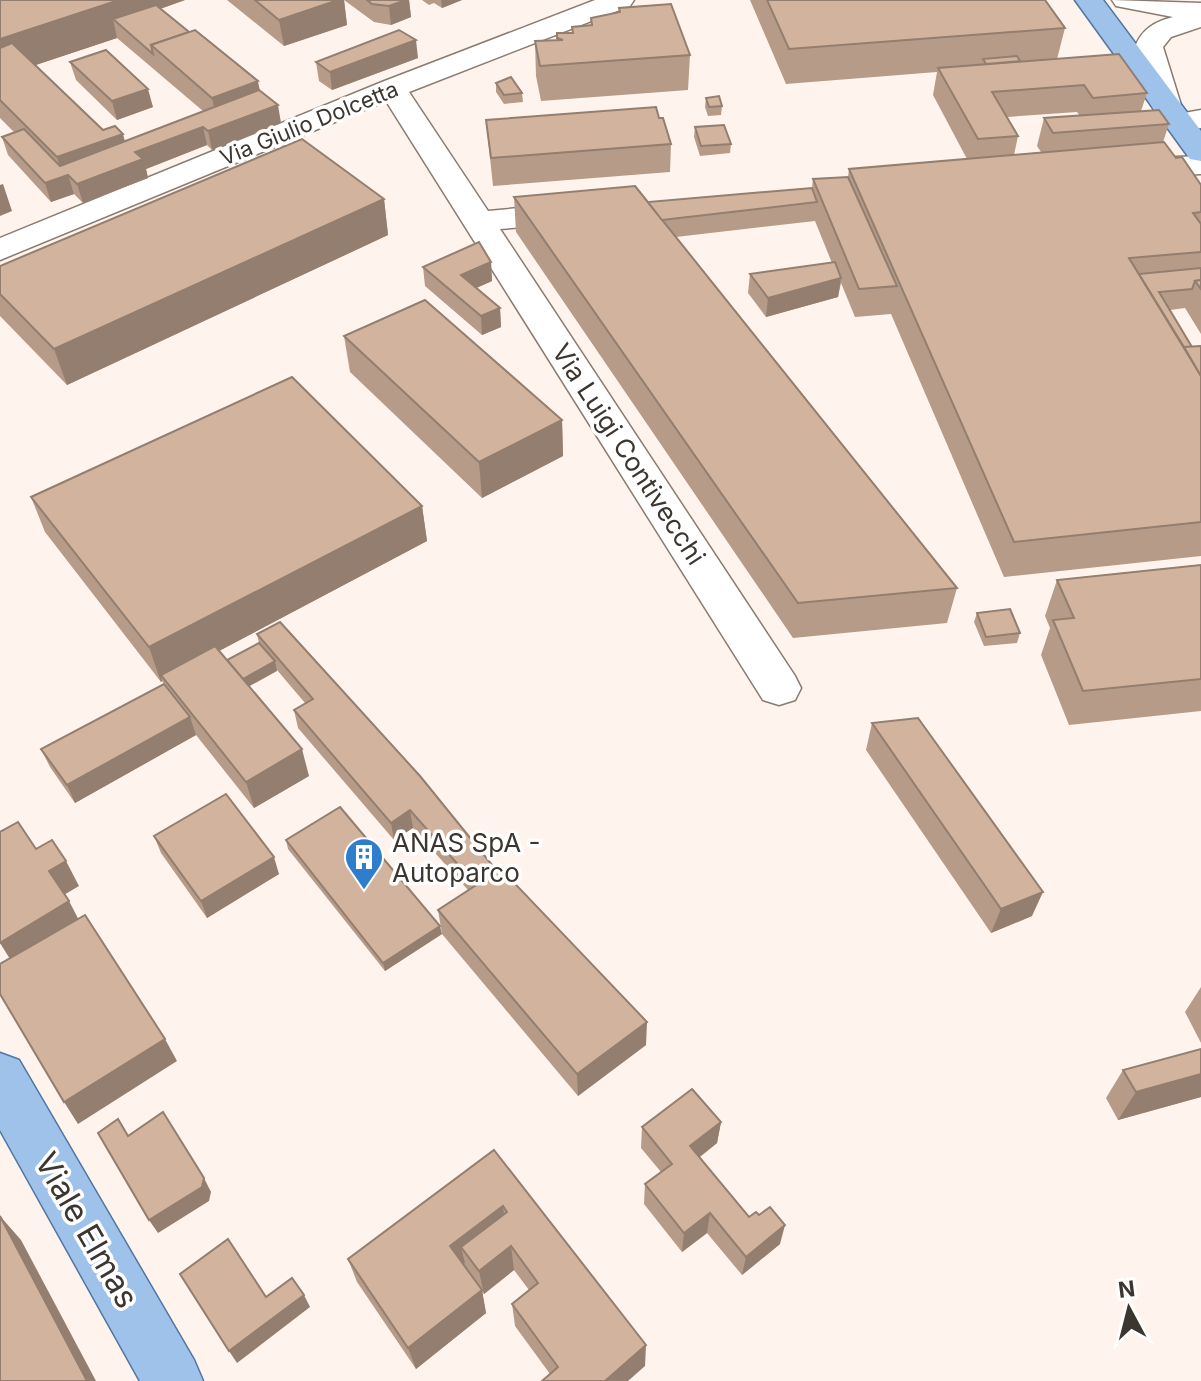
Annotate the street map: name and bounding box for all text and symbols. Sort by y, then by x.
street label: Via Giulio Dolcetta [216,75,402,171]
street label: Via Luigi Contivecchi [546,338,712,570]
place label: ANAS SpA - Autoparco [392,827,540,888]
building icon: ANAS SpA - Autoparco [343,836,385,891]
street label: Viale Elmas [27,1145,147,1315]
north arrow [1089,1269,1169,1349]
text: N [1117,1275,1136,1303]

